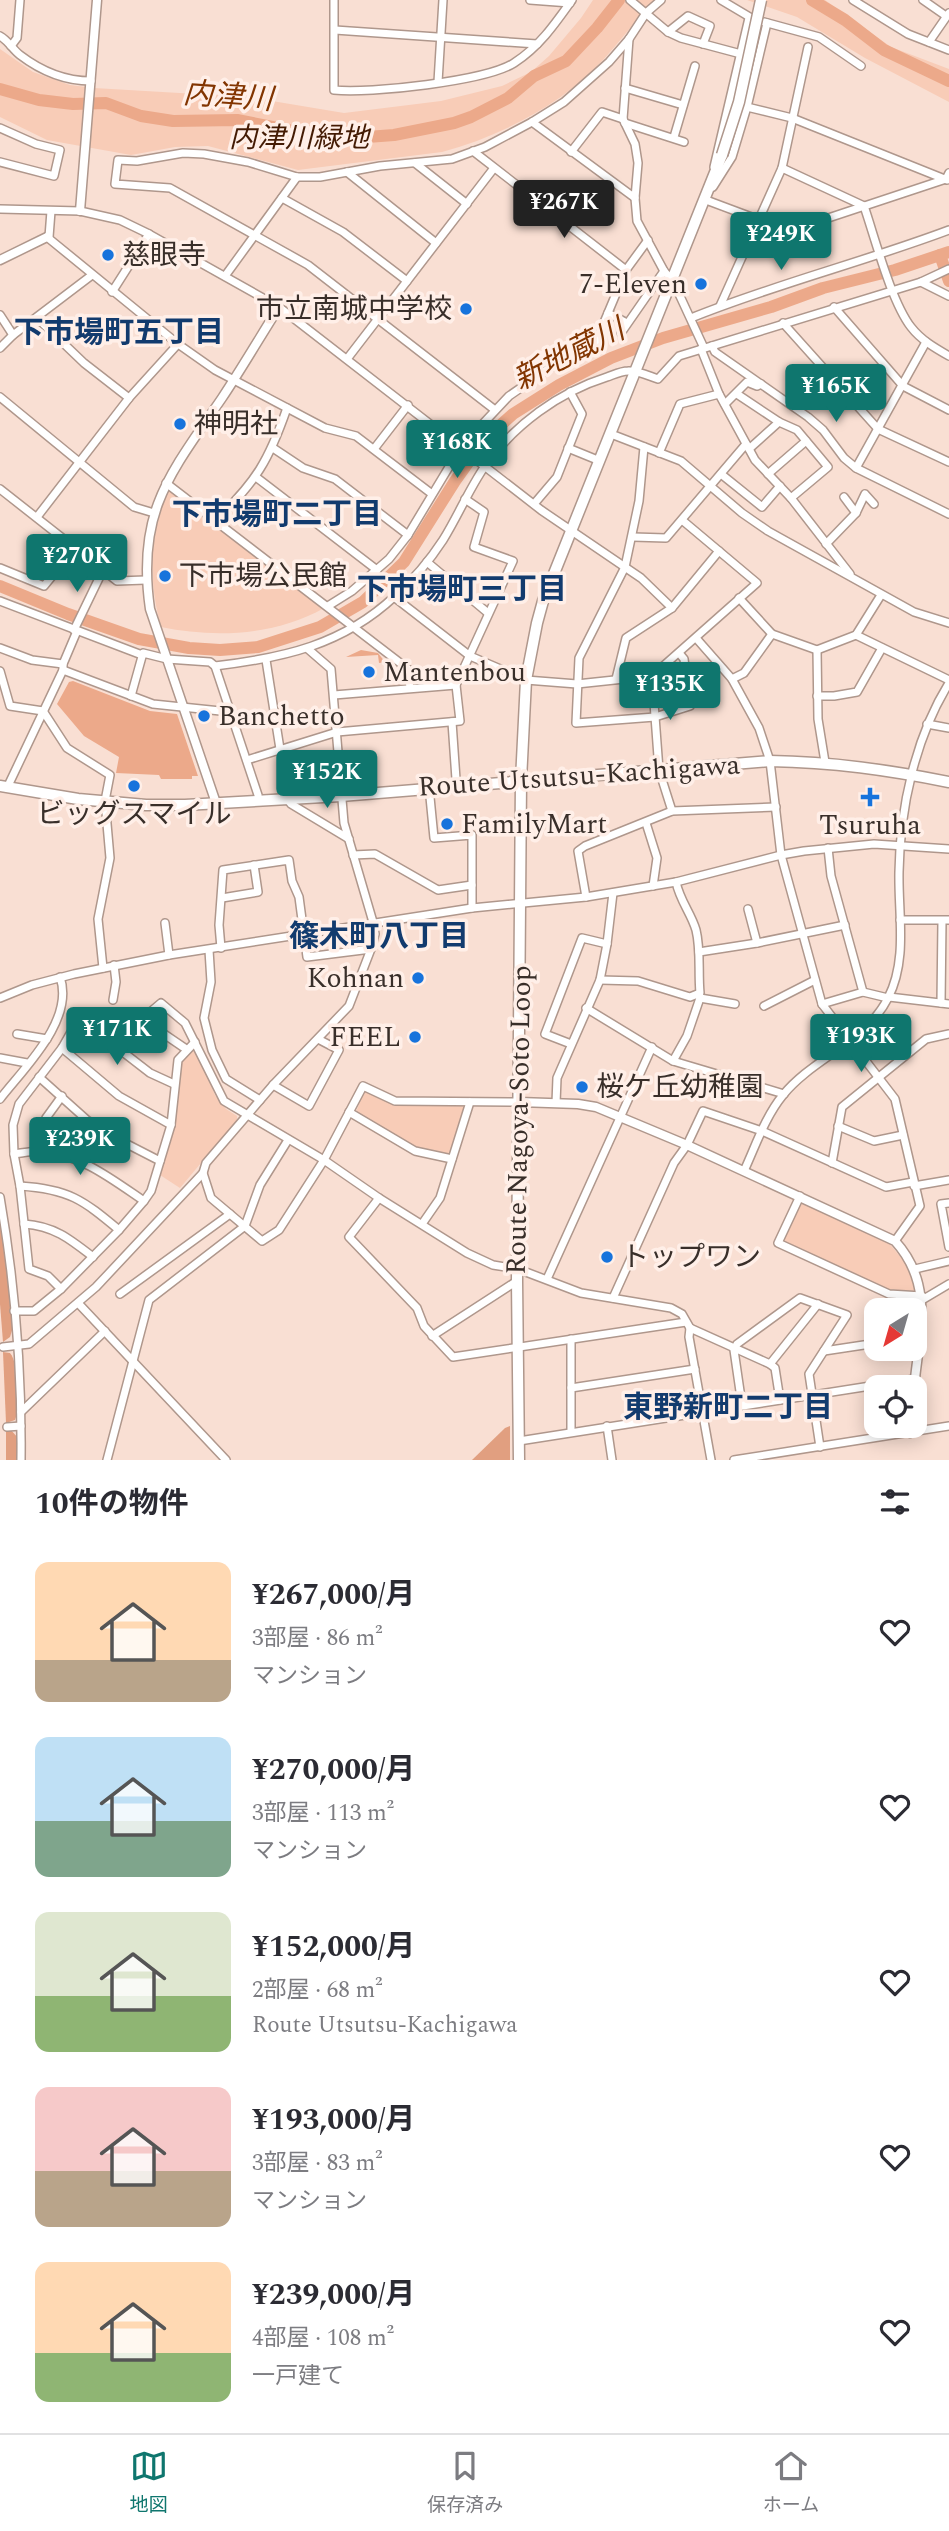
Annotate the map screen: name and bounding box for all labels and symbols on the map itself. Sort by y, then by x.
water label: 内津川 [182,71,277,123]
park label: 内津川緑地 [229,117,372,160]
pin: ¥267K [515,180,613,240]
pin: ¥249K [732,212,830,272]
place label: 慈眼寺 [122,234,206,277]
marker: 慈眼寺 [100,247,116,263]
place label: 7-Eleven [579,263,687,306]
marker: 7-Eleven [693,276,709,292]
place label: 市立南城中学校 [256,288,452,331]
marker: 市立南城中学校 [458,301,474,317]
water label: 新地蔵川 [505,306,636,403]
district label: 下市場町五丁目 [14,310,224,356]
pin: ¥165K [787,364,885,424]
place label: 神明社 [194,403,278,446]
marker: 神明社 [172,416,188,432]
pin: ¥168K [408,420,506,480]
district label: 下市場町二丁目 [172,492,382,538]
pin: ¥270K [28,534,126,594]
place label: 下市場公民館 [179,555,347,598]
district label: 下市場町三丁目 [357,567,567,613]
marker: 下市場公民館 [157,568,173,584]
place label: Mantenbou [383,651,526,694]
pin: ¥135K [621,662,719,722]
marker: Mantenbou [361,664,377,680]
place label: Banchetto [218,695,345,738]
marker: Banchetto [196,708,212,724]
street label: Route Utsutsu-Kachigawa [416,743,742,809]
pin: ¥152K [278,750,376,810]
marker: ビッグスマイル [126,778,142,794]
marker: Tsuruha [862,789,878,805]
place label: ビッグスマイル [36,793,232,836]
place label: FamilyMart [461,803,607,846]
place label: Tsuruha [819,804,921,847]
marker: FamilyMart [439,816,455,832]
district label: 篠木町八丁目 [289,914,469,960]
place label: Kohnan [307,957,404,1000]
street label: Route Nagoya-Soto Loop [495,965,543,1275]
marker: Kohnan [410,970,426,986]
pin: ¥171K [68,1007,166,1067]
pin: ¥193K [812,1014,910,1074]
place label: FEEL [330,1016,401,1059]
marker: FEEL [407,1029,423,1045]
place label: 桜ケ丘幼稚園 [596,1066,764,1109]
marker: 桜ケ丘幼稚園 [574,1079,590,1095]
pin: ¥239K [31,1118,129,1177]
place label: トップワン [621,1236,761,1279]
marker: トップワン [599,1249,615,1265]
north arrow [864,1298,928,1362]
district label: 東野新町二丁目 [623,1385,833,1431]

